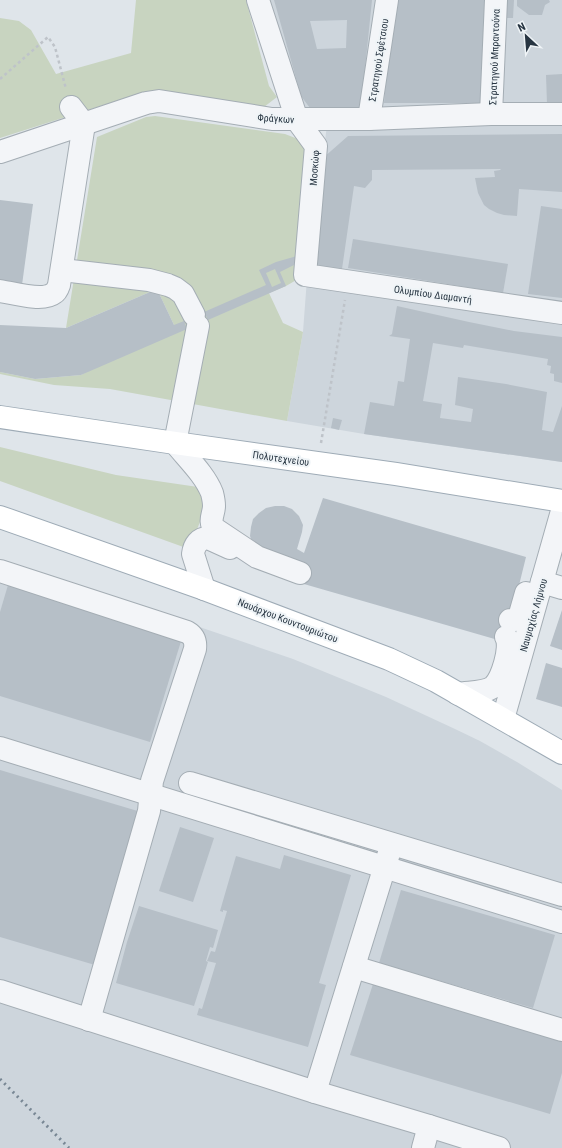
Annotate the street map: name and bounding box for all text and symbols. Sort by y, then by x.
street label: Στρατηγού Μπραντούνα [487,9,502,105]
north arrow [506,16,546,56]
street label: Στρατηγού Σφέτσιου [366,18,392,103]
text: N [516,20,528,35]
street label: Φράγκων [257,112,295,125]
street label: Μοσκώφ [308,150,322,186]
street label: Ολυμπίου Διαμαντή [393,284,473,305]
street label: Πολυτεχνείου [252,449,310,468]
street label: Ναυμαχίας Λήμνου [518,577,550,653]
street label: Ναυάρχου Κουντουριώτου [236,596,340,645]

